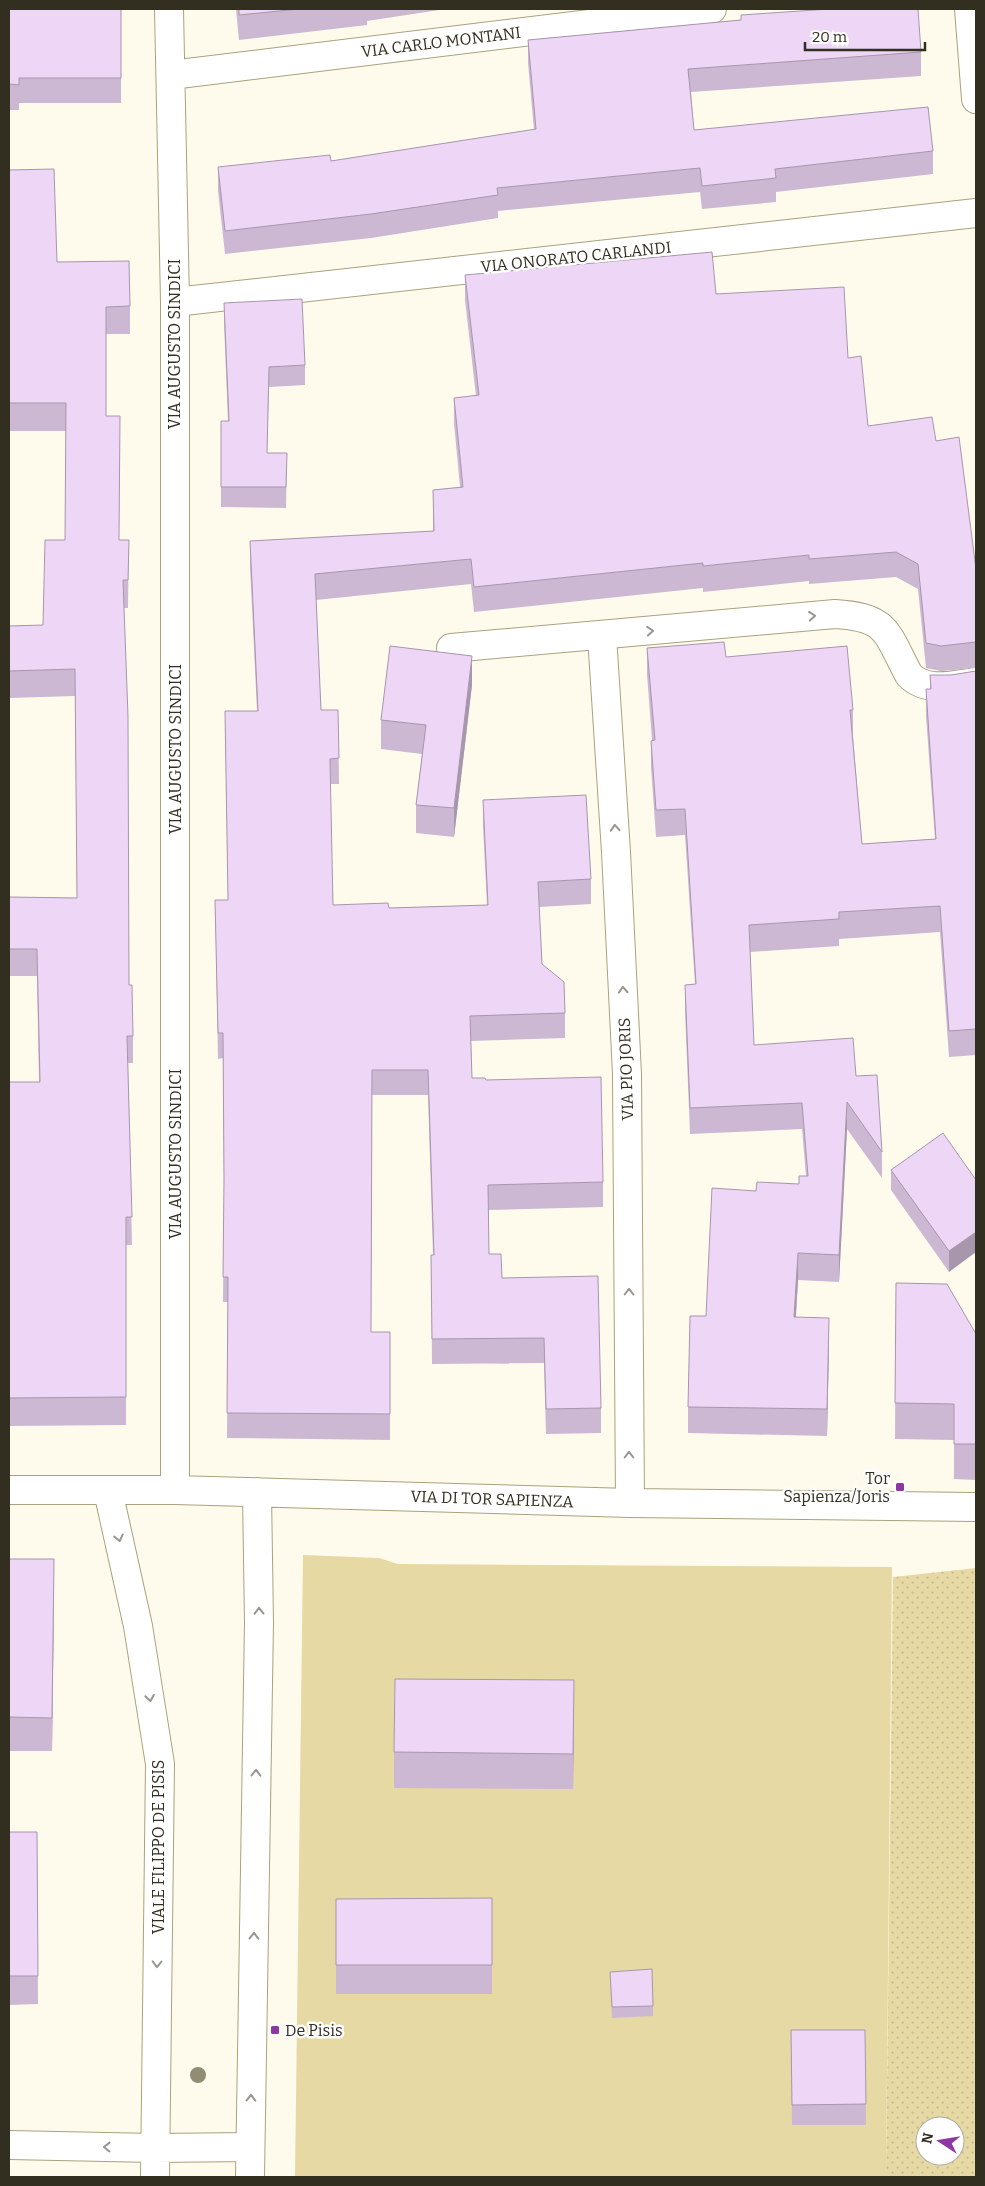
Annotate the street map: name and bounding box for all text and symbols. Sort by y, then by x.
scale bar [805,20,925,52]
street label: VIA CARLO MONTANI [360,23,522,61]
text: 20 m [812,28,848,46]
street label: VIA ONORATO CARLANDI [480,238,672,276]
street label: VIA AUGUSTO SINDICI [165,259,184,429]
one-way arrow [809,611,817,622]
one-way arrow [647,626,655,637]
street label: VIA AUGUSTO SINDICI [166,664,185,834]
one-way arrow [609,823,620,831]
one-way arrow [618,986,629,994]
street label: VIA PIO JORIS [615,1017,637,1121]
street label: VIA AUGUSTO SINDICI [166,1069,185,1239]
one-way arrow [624,1288,634,1296]
one-way arrow [624,1450,634,1458]
place label: Tor Sapienza/Joris [783,1469,890,1506]
marker: Tor Sapienza/Joris [894,1481,906,1493]
street label: VIA DI TOR SAPIENZA [410,1487,574,1511]
one-way arrow [113,1534,124,1543]
one-way arrow [254,1607,264,1614]
one-way arrow [144,1693,154,1702]
street label: VIALE FILIPPO DE PISIS [149,1760,168,1934]
one-way arrow [251,1769,262,1777]
one-way arrow [249,1932,259,1940]
one-way arrow [152,1961,162,1969]
place label: De Pisis [285,2021,343,2040]
marker: De Pisis [269,2024,281,2036]
one-way arrow [246,2094,256,2102]
north arrow [915,2116,965,2166]
text: N [918,2131,937,2145]
one-way arrow [102,2141,110,2152]

